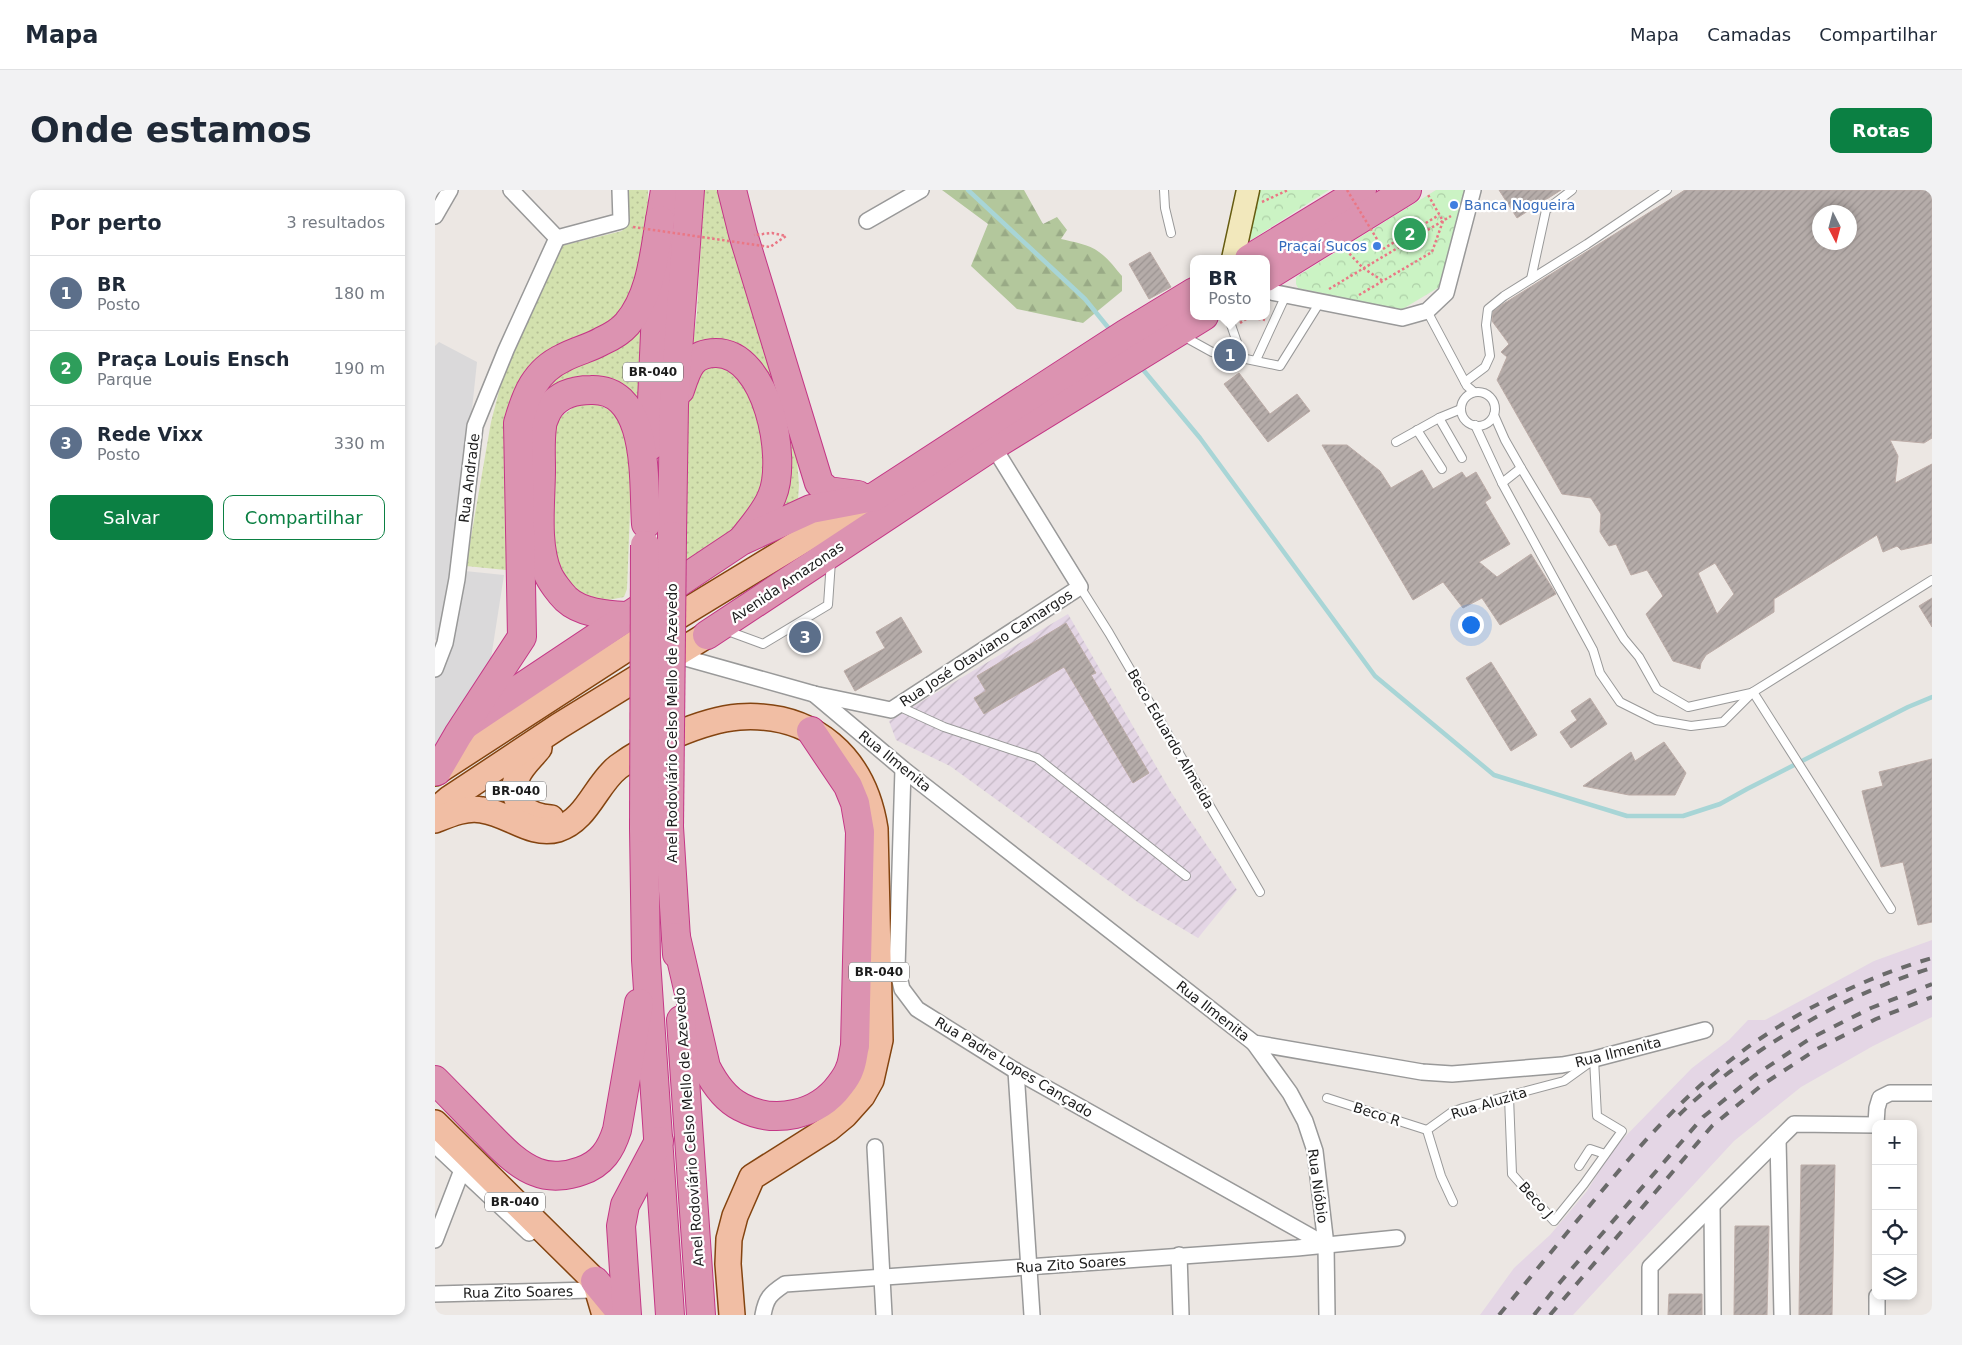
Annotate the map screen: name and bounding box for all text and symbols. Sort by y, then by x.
text: Mapa [25,21,98,49]
text: Mapa [1630,24,1679,45]
text: Camadas [1707,24,1791,45]
text: Compartilhar [1819,24,1937,45]
button: Rotas [1830,108,1932,153]
text: Onde estamos [30,110,312,150]
place label: Banca Nogueira [1464,197,1575,213]
marker: Banca Nogueira [1448,199,1460,211]
north arrow [1812,205,1857,250]
text: Por perto [50,211,162,235]
text: 3 resultados [286,213,385,232]
pin: 2 [1394,215,1426,253]
place label: Praçaí Sucos [1279,238,1367,254]
marker: Praçaí Sucos [1371,240,1383,252]
popup [1190,255,1270,320]
text: BR [1208,267,1237,289]
text: BR [97,273,126,295]
text: 1 [60,284,72,303]
text: 180 m [334,284,385,303]
text: Posto [1208,289,1252,308]
text: Posto [97,295,140,314]
pin: 1 [1214,336,1246,374]
text: Praça Louis Ensch [97,348,290,370]
text: 2 [60,359,72,378]
text: 190 m [334,359,385,378]
road number: BR-040 [623,362,683,382]
text: Parque [97,370,152,389]
text: Rede Vixx [97,423,203,445]
street label: Rua Andrade [456,432,482,524]
text: 3 [60,434,72,453]
text: 330 m [334,434,385,453]
text: Posto [97,445,140,464]
button: Salvar [50,495,213,540]
button: Compartilhar [223,495,385,540]
street label: Avenida Amazonas [727,538,847,626]
street label: Anel Rodoviário Celso Mello de Azevedo [664,583,680,863]
street label: Rua José Otaviano Camargos [897,586,1075,710]
your location [1458,612,1484,638]
pin: 3 [789,618,821,656]
street label: Beco Eduardo Almeida [1124,666,1218,812]
street label: Rua Ilmenita [856,727,934,795]
road number: BR-040 [486,782,546,800]
road number: BR-040 [849,962,909,982]
street label: Rua Ilmenita [1173,978,1253,1044]
street label: Anel Rodoviário Celso Mello de Azevedo [671,987,707,1267]
street label: Rua Padre Lopes Cançado [932,1013,1096,1121]
street label: Rua Ilmenita [1573,1034,1663,1070]
street label: Rua Aluzita [1449,1084,1529,1122]
street label: Beco R [1351,1099,1403,1129]
map controls [1872,1120,1917,1300]
button: + [1872,1120,1917,1165]
street label: Rua Nióbio [1305,1148,1331,1224]
button: − [1872,1165,1917,1210]
street label: Beco J [1516,1179,1556,1221]
road number: BR-040 [485,1192,545,1212]
button: locate [1872,1210,1917,1255]
street label: Rua Zito Soares [1015,1252,1127,1276]
button: layers [1872,1255,1917,1300]
street label: Rua Zito Soares [463,1283,573,1301]

